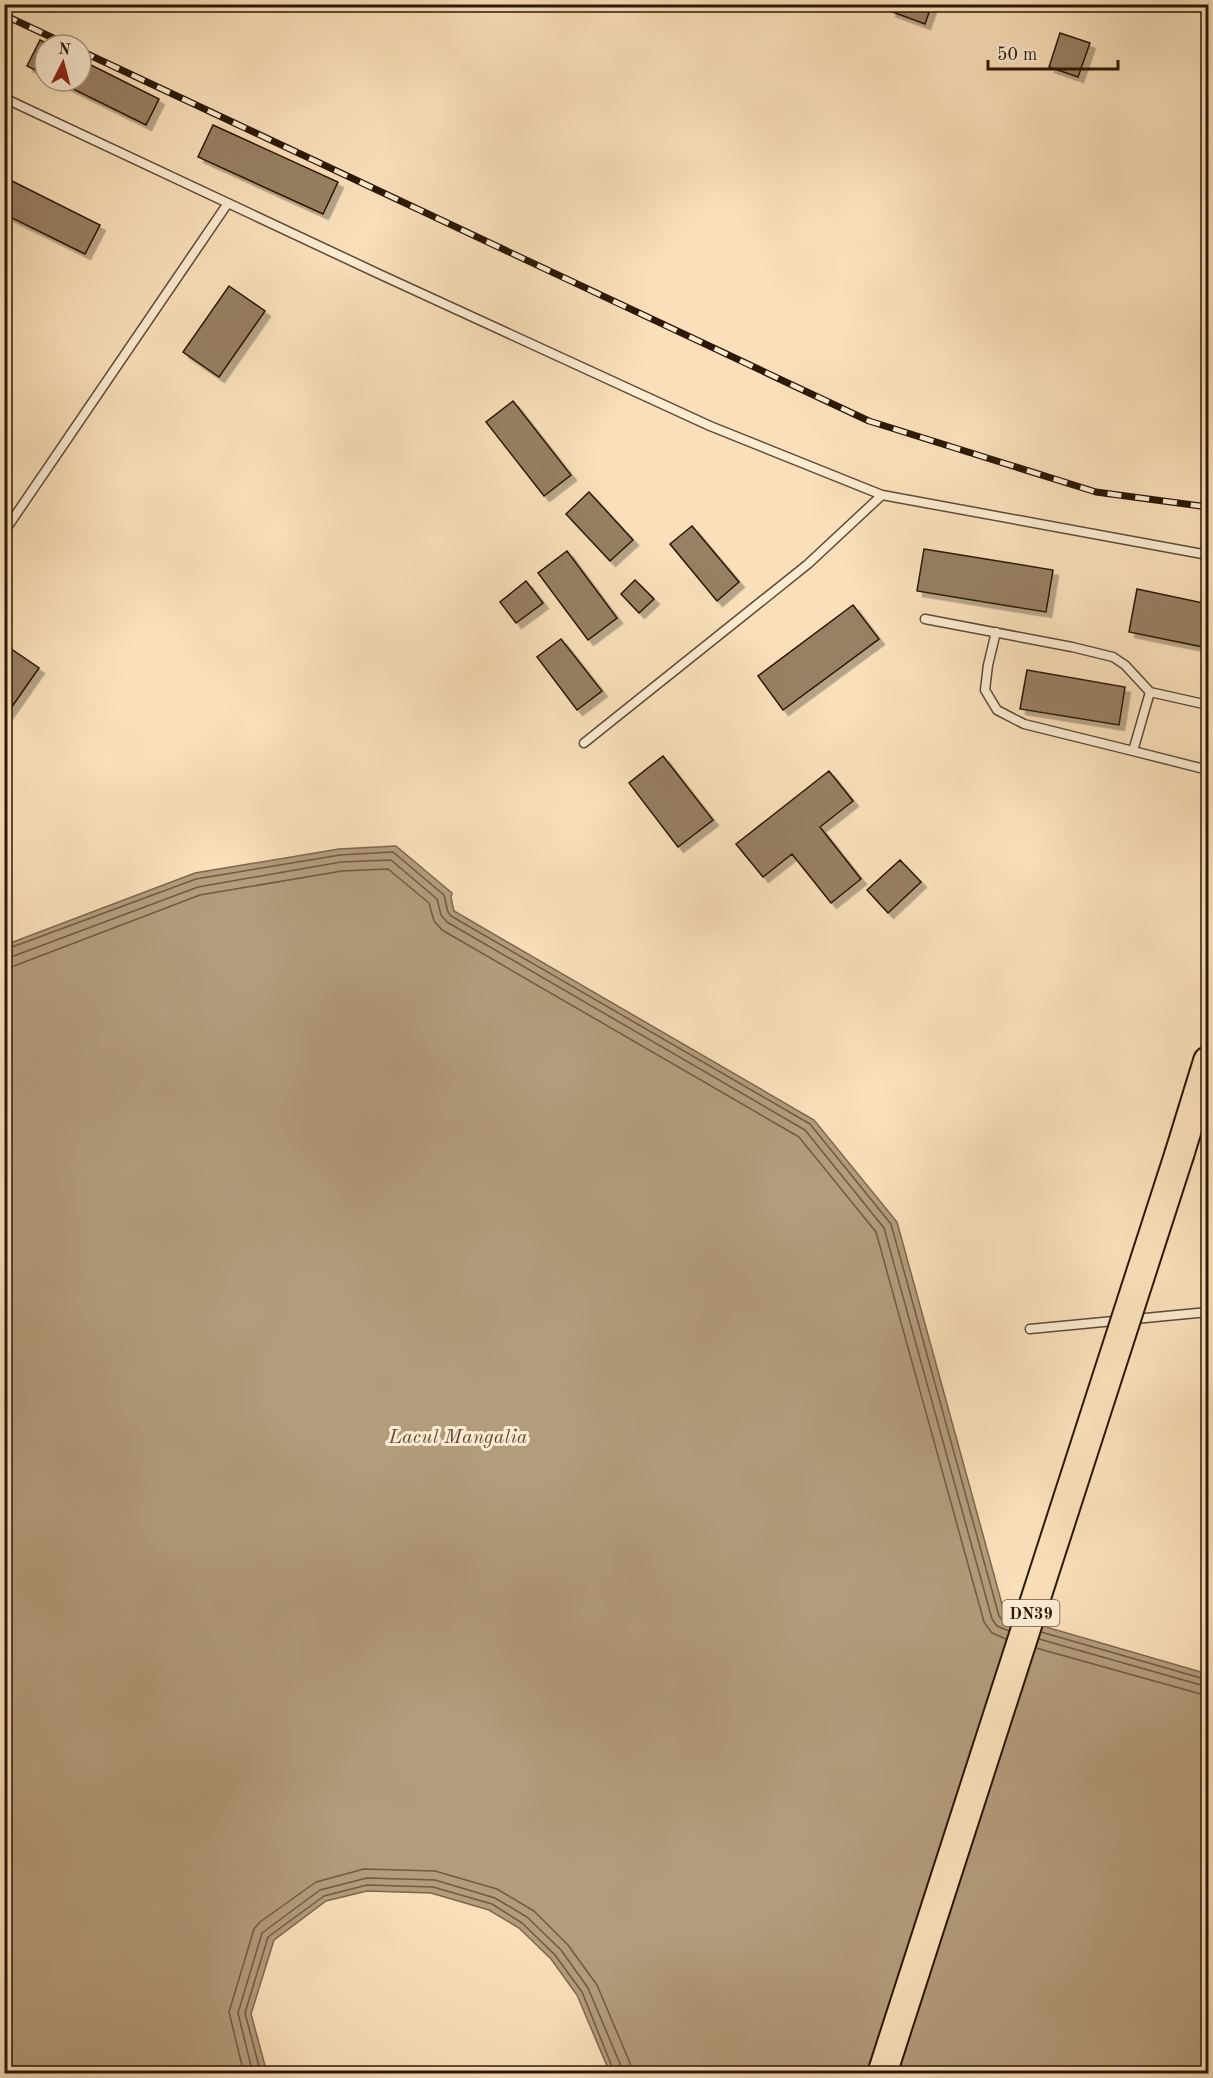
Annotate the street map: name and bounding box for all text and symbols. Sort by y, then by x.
north arrow [33,33,93,93]
scale bar [988,33,1118,71]
text: N [57,41,72,59]
text: 50 m [997,46,1037,64]
water label: Lacul Mangalia [387,1428,528,1448]
road number: DN39 [1002,1600,1060,1626]

